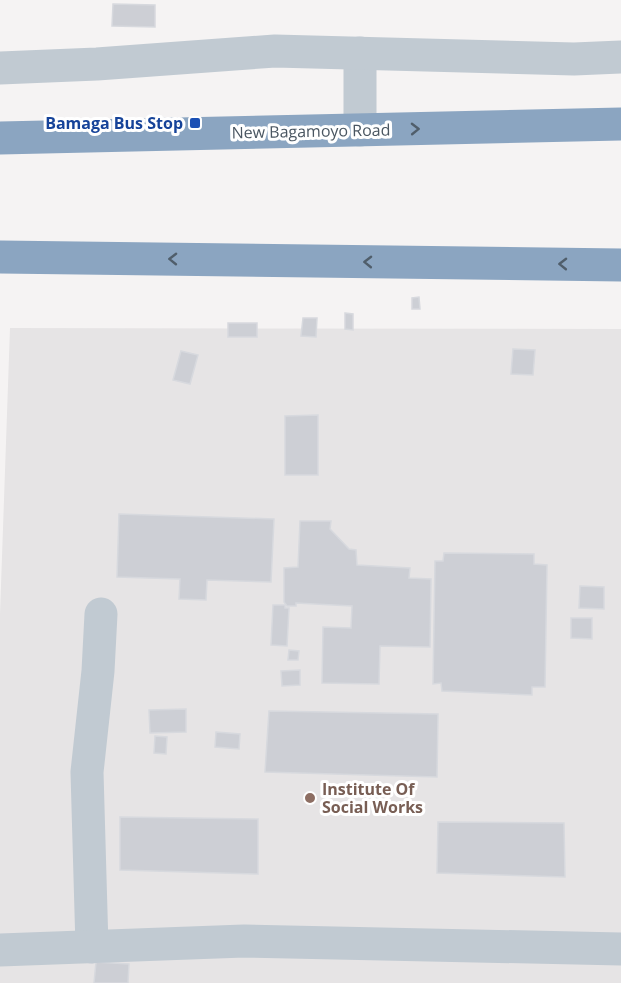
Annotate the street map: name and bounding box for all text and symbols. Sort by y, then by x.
place label: Bamaga Bus Stop [45,112,183,134]
marker: Bamaga Bus Stop [188,116,202,130]
street label: New Bagamoyo Road [231,119,391,143]
one-way arrow [411,123,420,135]
one-way arrow [168,253,177,266]
one-way arrow [363,256,372,268]
one-way arrow [558,258,567,270]
place label: Institute Of Social Works [322,778,423,818]
marker: Institute Of Social Works [303,791,317,805]

